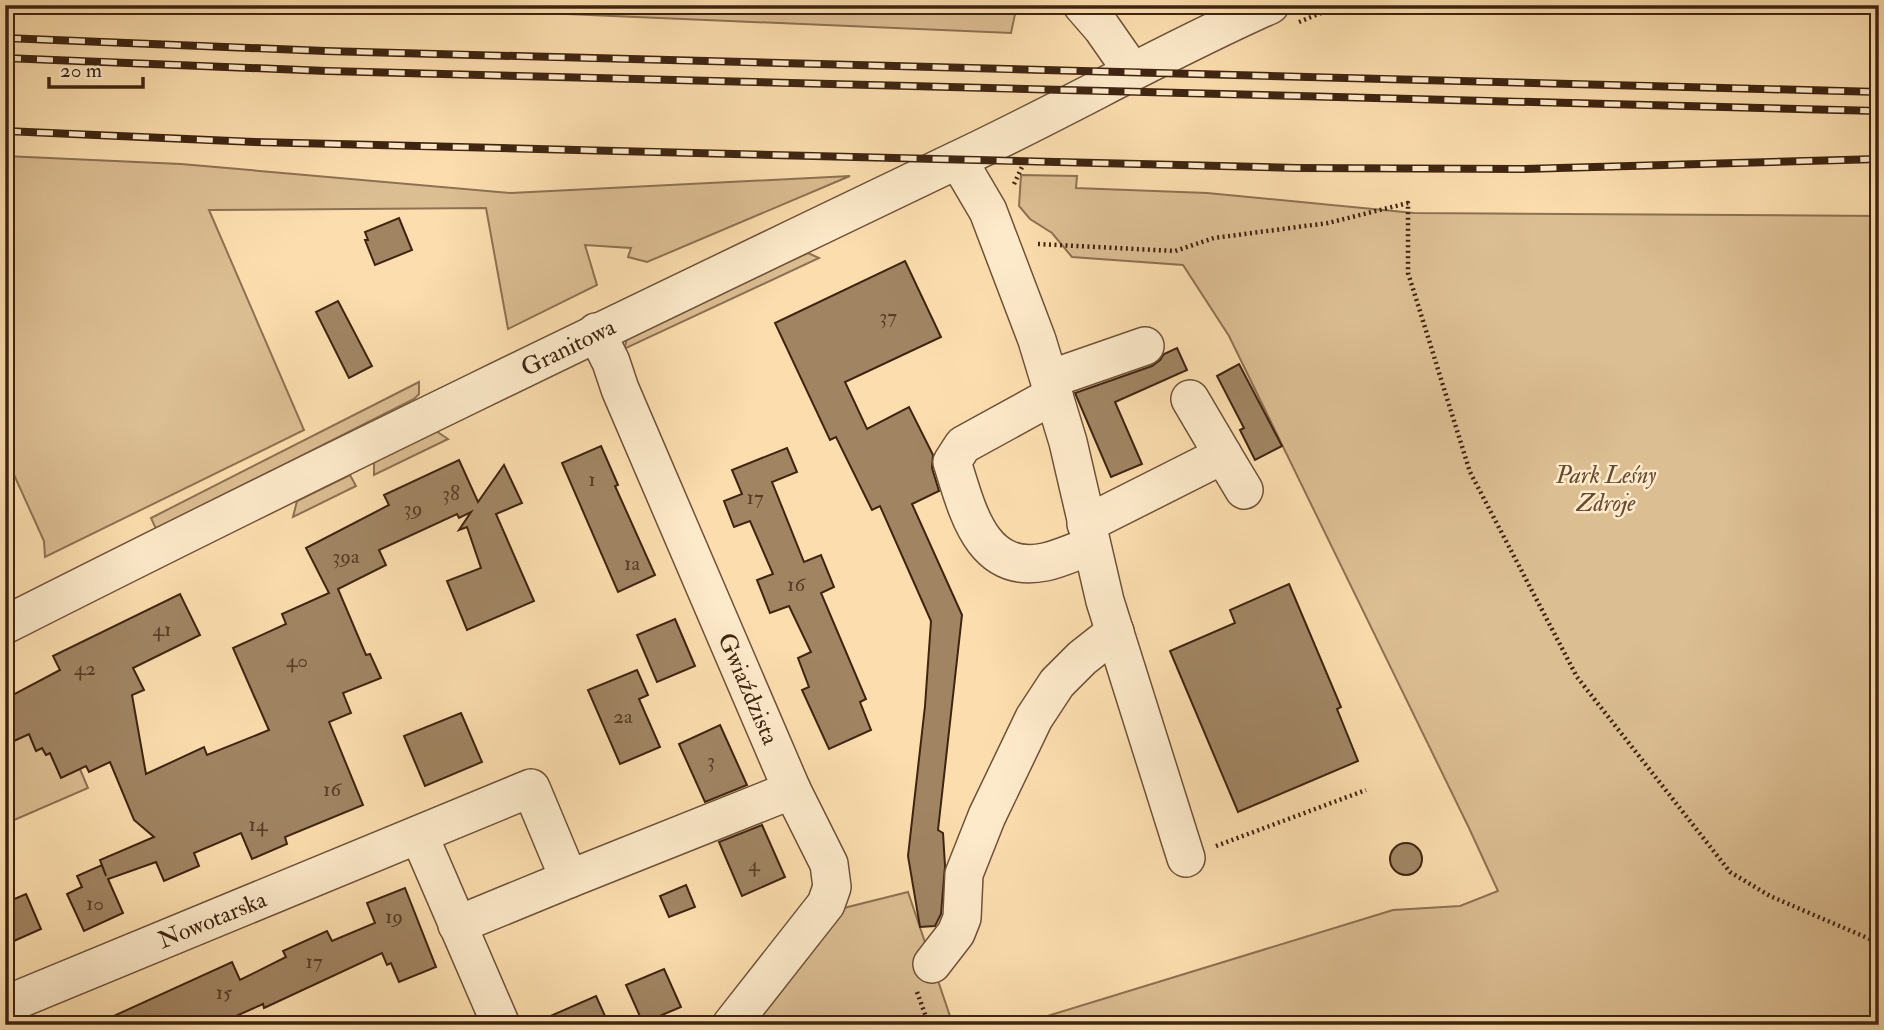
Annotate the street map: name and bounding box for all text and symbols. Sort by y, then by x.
scale bar [49,46,144,90]
text: 20 m [60,57,102,84]
house number: 37 [879,303,897,330]
street label: Granitowa [516,311,622,384]
park label: Park Leśny Zdroje [1555,460,1657,519]
house number: 1 [588,466,596,493]
house number: 38 [442,480,460,507]
house number: 17 [746,484,764,511]
house number: 39 [404,495,422,522]
house number: 39a [332,543,360,570]
house number: 1a [624,550,640,577]
house number: 16 [787,571,806,598]
house number: 41 [153,616,171,643]
street label: Gwiaździsta [710,628,786,750]
house number: 40 [286,647,308,674]
house number: 42 [74,655,96,682]
house number: 2a [613,703,633,730]
house number: 3 [707,747,715,774]
house number: 16 [323,776,342,803]
house number: 14 [249,811,269,838]
house number: 4 [748,851,761,878]
street label: Nowotarska [153,883,272,956]
house number: 10 [86,890,104,917]
house number: 19 [385,903,403,930]
house number: 17 [305,948,323,975]
house number: 15 [216,979,233,1006]

